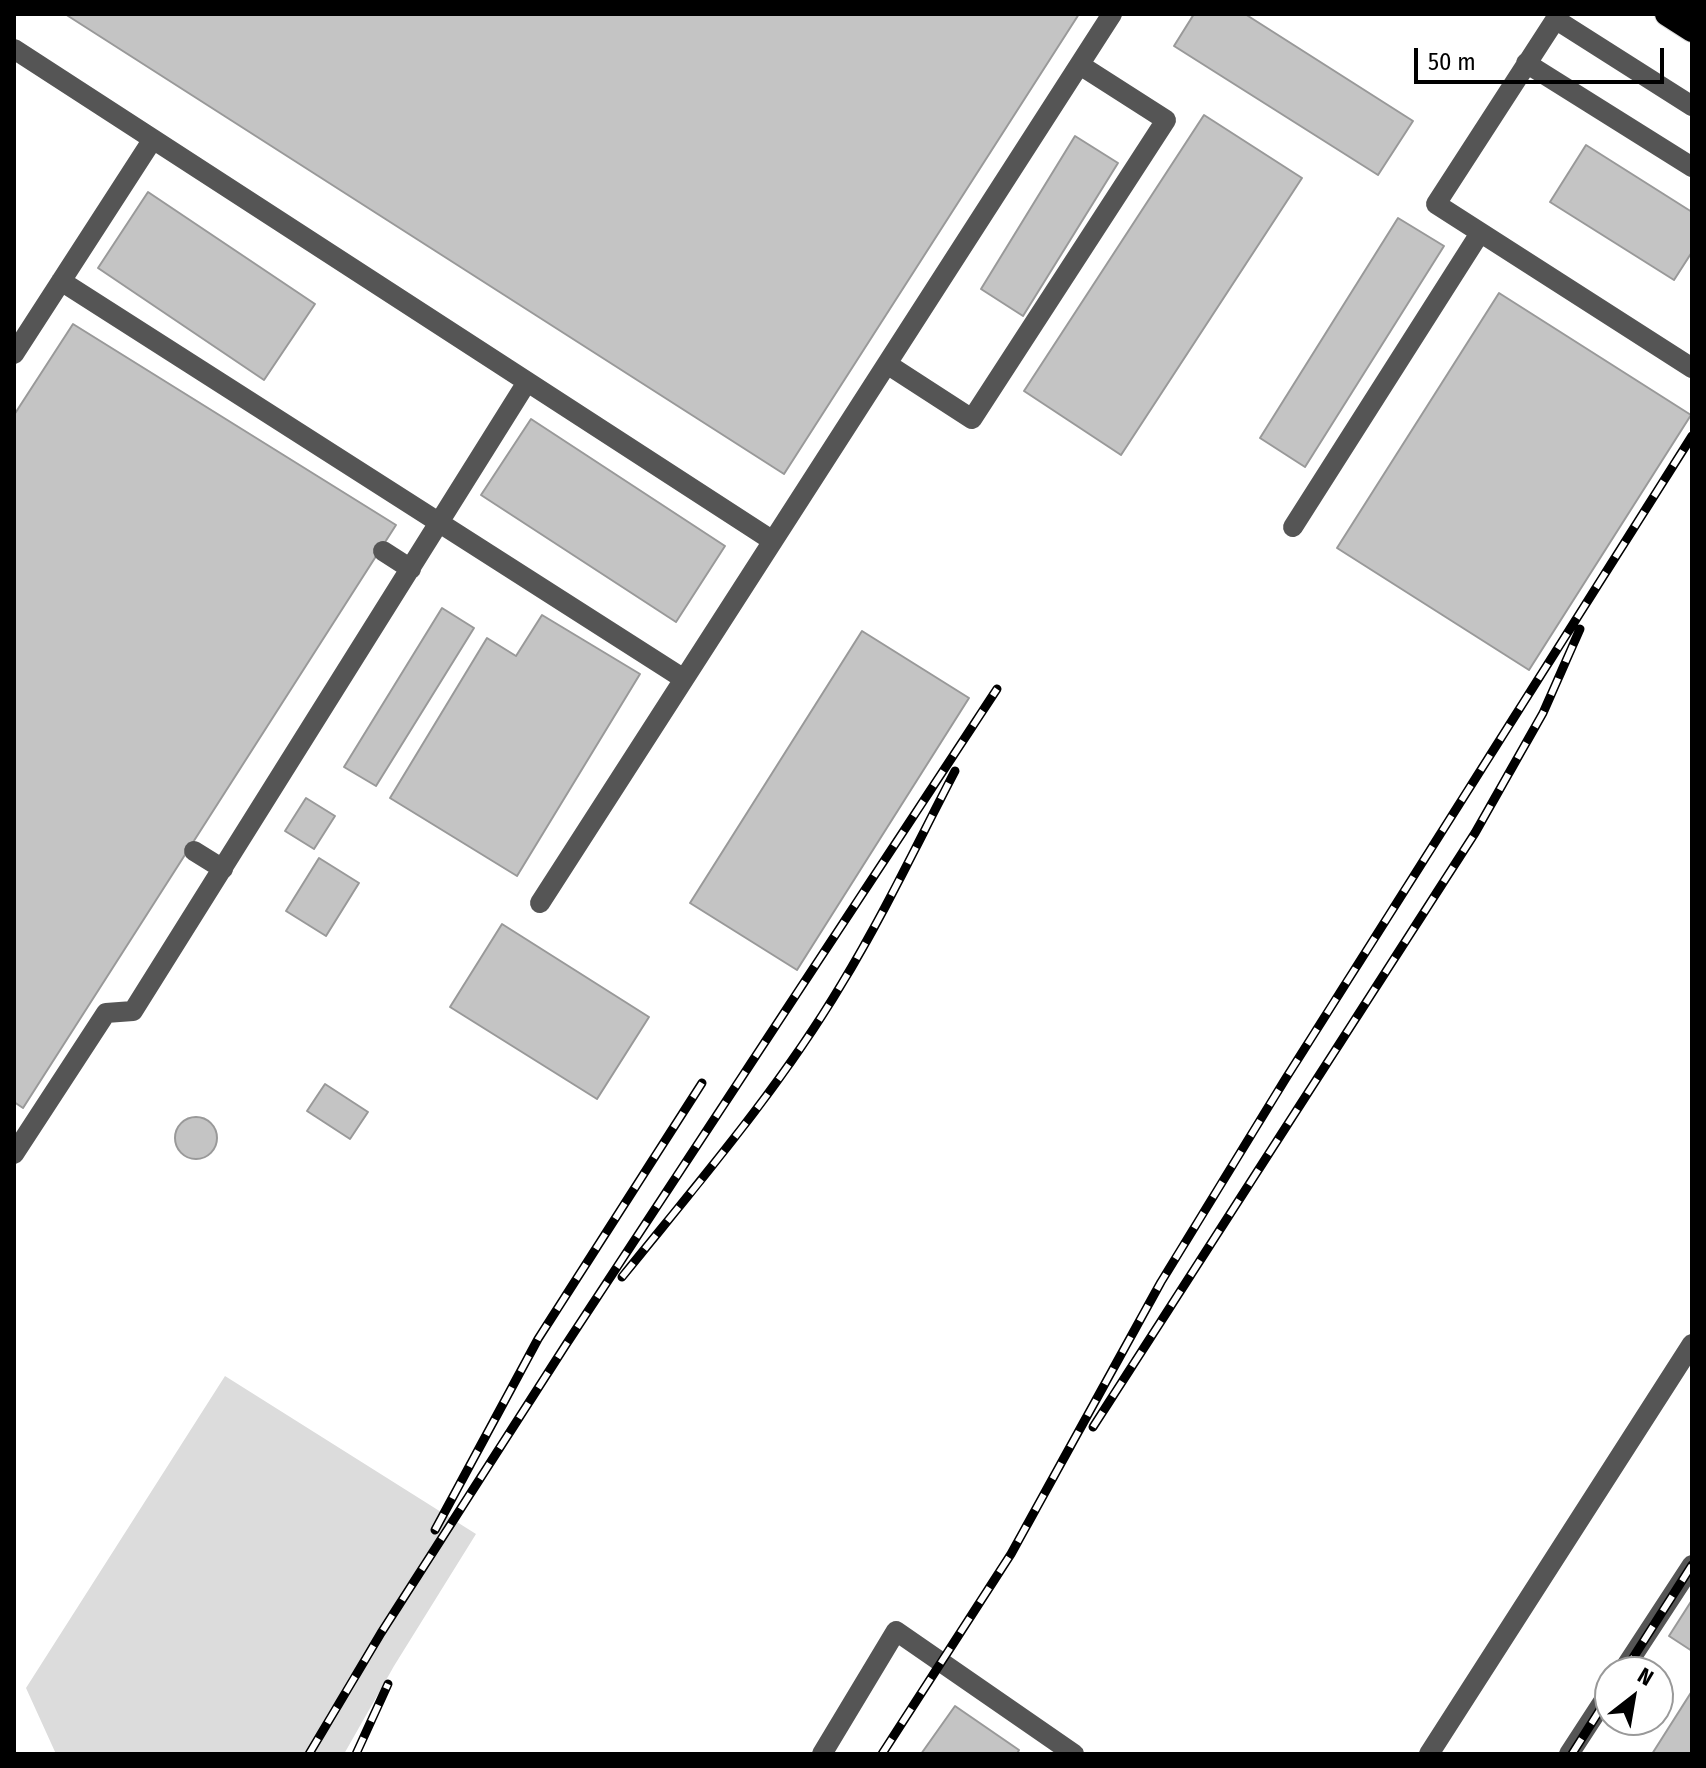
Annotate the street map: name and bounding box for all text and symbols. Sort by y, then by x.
scale bar [1418,32,1668,82]
text: 50 m [1428,48,1476,76]
north arrow [1594,1656,1674,1736]
text: N [1633,1662,1658,1692]

